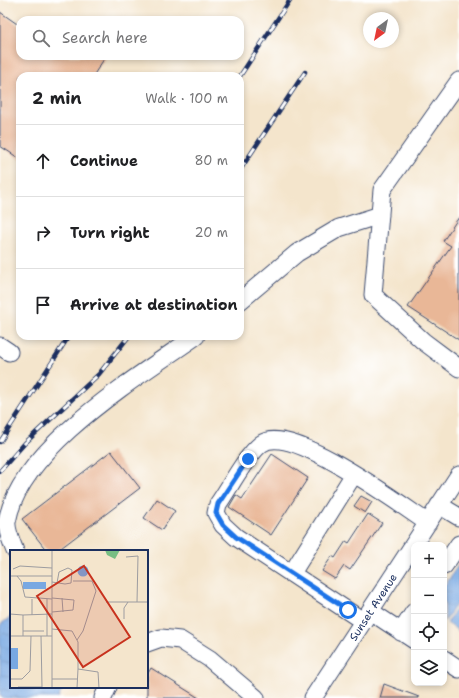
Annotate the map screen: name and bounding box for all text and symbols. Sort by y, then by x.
north arrow [363,12,399,48]
search box [16,16,244,60]
icon: search [30,27,52,49]
text: Search here [62,28,148,48]
text: 2 min [32,87,82,109]
text: Walk · 100 m [145,90,228,107]
icon: ahead [32,150,54,172]
text: Continue [70,151,138,171]
text: 80 m [194,152,228,169]
icon: right [32,222,54,244]
text: Turn right [70,223,150,243]
text: 20 m [195,224,228,241]
icon: arrive [32,294,54,316]
text: Arrive at destination [70,295,238,315]
route end [239,450,257,468]
map controls [411,542,447,686]
button: + [411,542,447,578]
inset map [10,550,148,688]
street label: Sunset Avenue [346,571,401,644]
button: − [411,578,447,614]
route start [339,601,357,619]
button: locate [411,614,447,650]
button: layers [411,650,447,686]

